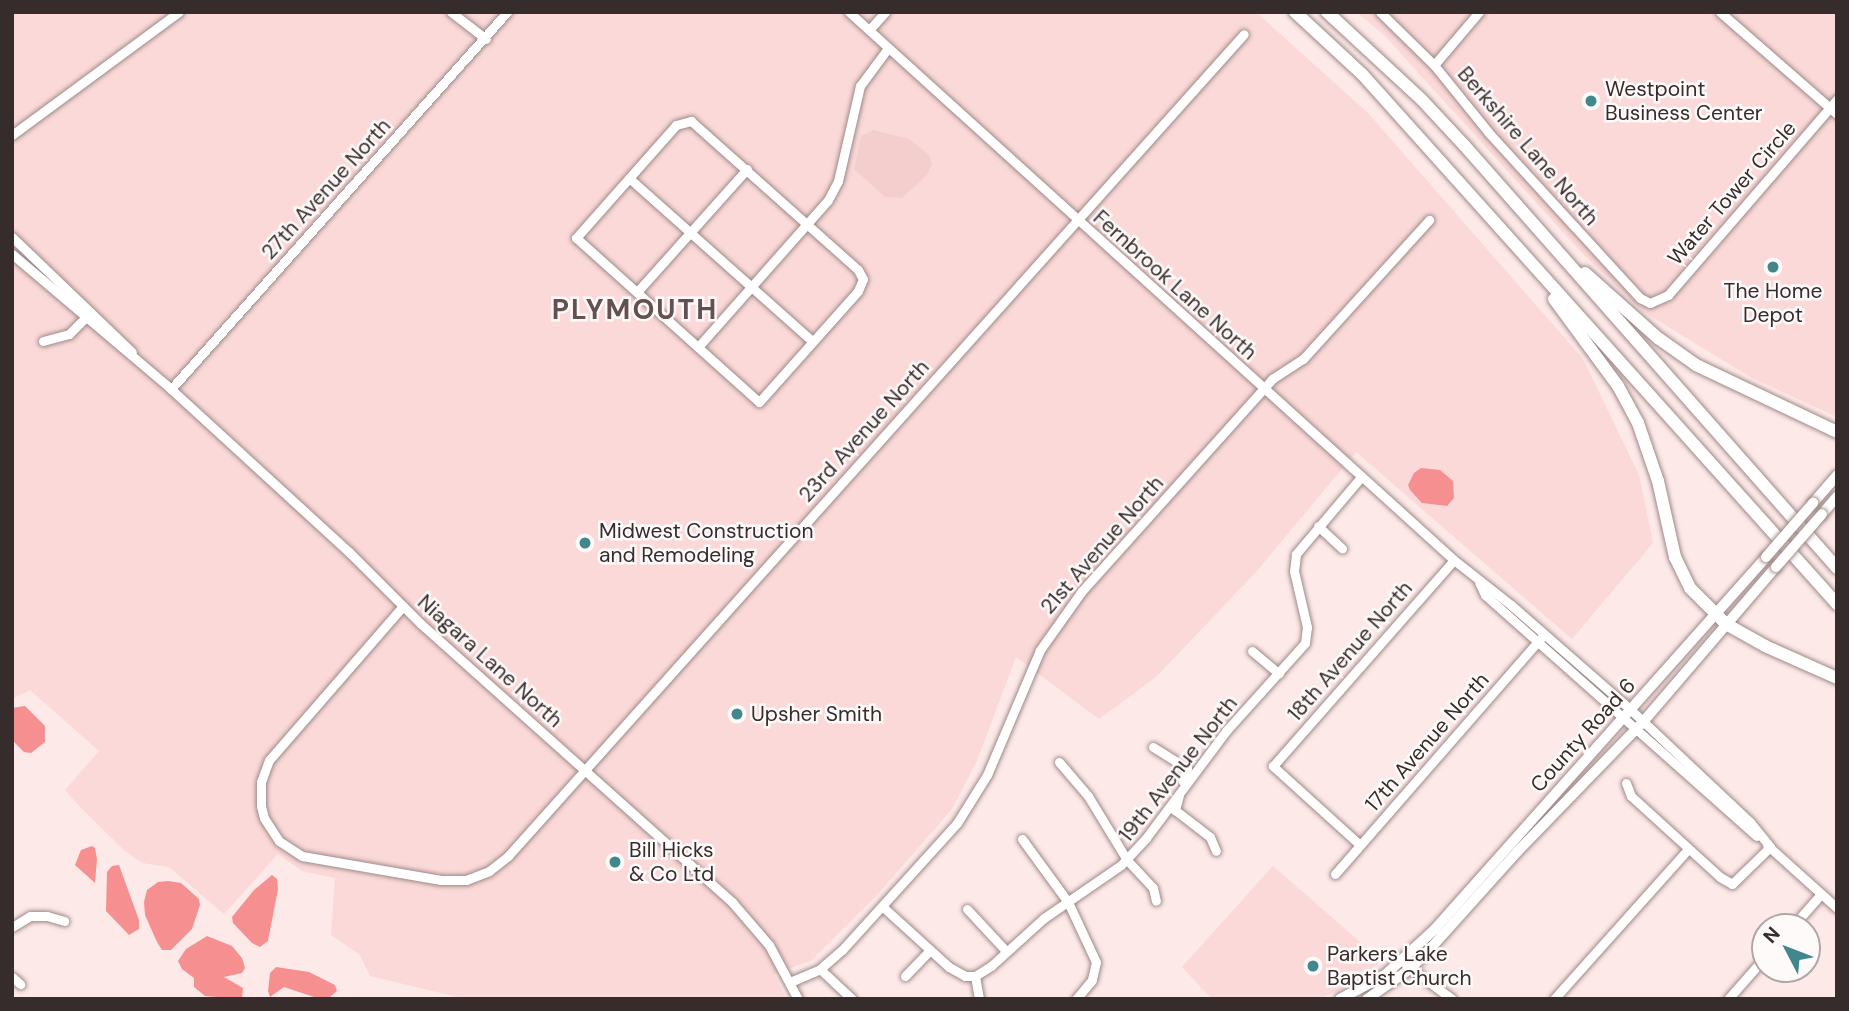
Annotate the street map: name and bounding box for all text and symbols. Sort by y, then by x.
street label: Berkshire Lane North [1452,62,1604,230]
place label: Westpoint Business Center [1605,76,1763,126]
marker: Westpoint Business Center [1583,93,1599,109]
street label: 27th Avenue North [256,113,396,265]
street label: Water Tower Circle [1663,116,1801,270]
street label: Fernbrook Lane North [1088,205,1262,365]
marker: The Home Depot [1765,259,1781,275]
place label: The Home Depot [1724,278,1822,328]
district label: PLYMOUTH [553,293,717,327]
street label: 23rd Avenue North [794,355,934,507]
street label: 21st Avenue North [1035,471,1169,619]
place label: Midwest Construction and Remodeling [599,518,813,568]
marker: Midwest Construction and Remodeling [577,535,593,551]
street label: 18th Avenue North [1282,576,1418,726]
street label: Niagara Lane North [412,589,568,733]
street label: 17th Avenue North [1360,667,1494,817]
street label: County Road 6 [1525,673,1641,797]
street label: 19th Avenue North [1113,691,1243,847]
place label: Upsher Smith [751,701,882,727]
marker: Upsher Smith [729,706,745,722]
place label: Bill Hicks & Co Ltd [629,837,714,887]
marker: Bill Hicks & Co Ltd [607,854,623,870]
north arrow [1751,913,1821,983]
text: N [1758,921,1785,948]
place label: Parkers Lake Baptist Church [1327,941,1472,991]
marker: Parkers Lake Baptist Church [1305,958,1321,974]

